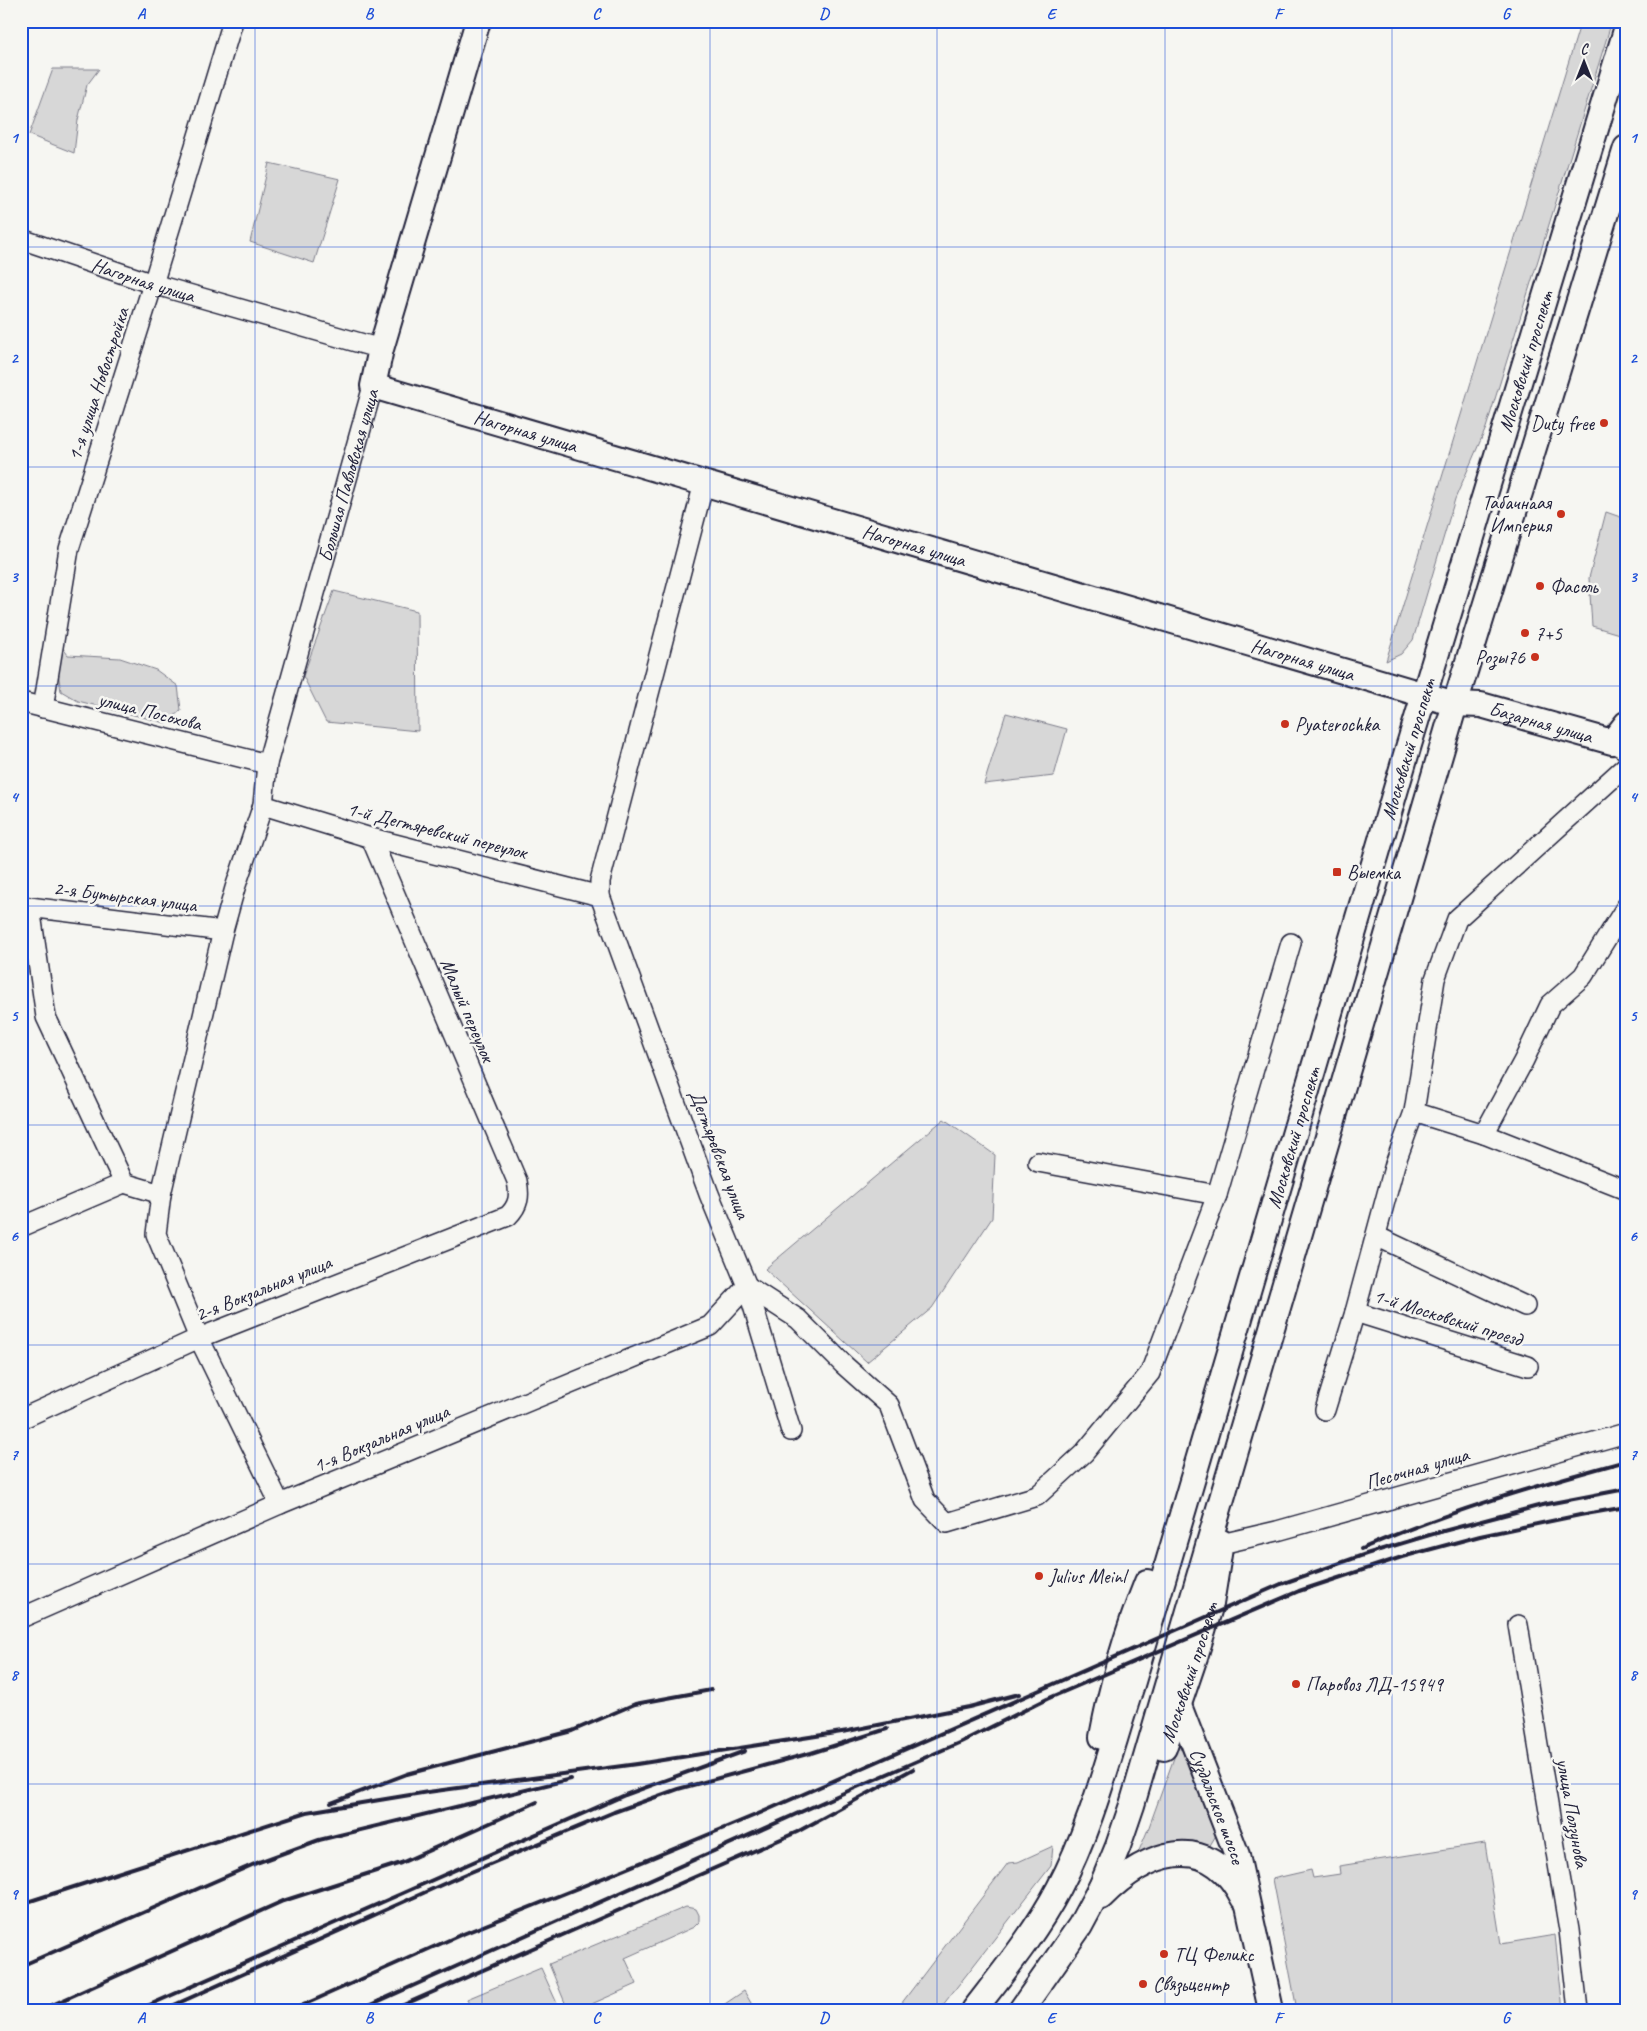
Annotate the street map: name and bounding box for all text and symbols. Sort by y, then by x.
text: A [137,4,147,24]
text: B [365,4,375,24]
text: C [592,4,602,24]
text: D [819,4,830,24]
text: E [1047,4,1058,24]
text: F [1274,4,1285,24]
text: G [1502,4,1512,24]
north arrow [1560,38,1610,88]
text: С [1581,41,1590,58]
text: 1 [10,128,19,148]
text: 1 [1629,128,1638,148]
street label: Нагорная улица [89,252,199,309]
street label: Московский проспект [1493,287,1559,435]
street label: 1-я улица Новостройка [62,303,135,464]
text: 2 [10,348,19,368]
text: 2 [1629,348,1638,368]
street label: Большая Павловская улица [312,385,385,565]
street label: Нагорная улица [471,404,581,459]
place label: Duty free [1531,411,1595,436]
marker: Duty free [1598,417,1610,429]
place label: Табачнаая Империя [1482,490,1553,538]
marker: Табачнаая Империя [1555,508,1567,520]
street label: Нагорная улица [860,519,970,573]
text: 3 [10,567,19,587]
text: 3 [1629,567,1638,587]
place label: Фасоль [1550,574,1600,599]
marker: Фасоль [1534,580,1546,592]
place label: 7+5 [1535,621,1563,646]
marker: 7+5 [1519,627,1531,639]
street label: Нагорная улица [1248,633,1358,687]
place label: Розы76 [1475,645,1526,671]
marker: Розы76 [1529,651,1541,663]
street label: Московский проспект [1376,674,1442,823]
street label: улица Посохова [95,686,205,737]
street label: Базарная улица [1486,696,1596,749]
place label: Pyaterochka [1295,712,1381,737]
marker: Pyaterochka [1279,718,1291,730]
text: 4 [10,787,19,807]
text: 4 [1629,787,1638,807]
street label: 1-й Дегтяревский переулок [344,796,531,865]
place label: Выемка [1347,860,1402,885]
marker: Выемка [1331,866,1343,878]
street label: 2-я Бутырская улица [52,875,200,918]
street label: Малый переулок [435,955,501,1067]
text: 5 [11,1006,20,1026]
text: 5 [1630,1006,1639,1026]
street label: Московский проспект [1261,1063,1327,1211]
street label: Дегтяревская улица [683,1086,756,1224]
text: 6 [10,1226,19,1246]
text: 6 [1629,1226,1638,1246]
street label: 2-я Вокзальная улица [191,1249,337,1327]
street label: 1-й Московский проезд [1371,1283,1527,1353]
street label: 1-я Вокзальная улица [310,1398,455,1478]
street label: Песочная улица [1363,1442,1473,1495]
text: 7 [10,1445,19,1465]
text: 7 [1629,1445,1638,1465]
place label: Julius Meinl [1048,1564,1129,1589]
marker: Julius Meinl [1033,1570,1045,1582]
street label: Московский проспект [1155,1598,1224,1746]
text: 8 [10,1665,19,1685]
text: 8 [1629,1665,1638,1685]
place label: Паровоз ЛД-15949 [1306,1672,1445,1697]
marker: Паровоз ЛД-15949 [1290,1678,1302,1690]
street label: Суздальское шоссе [1184,1745,1251,1868]
street label: улица Ползунова [1549,1755,1595,1871]
text: 9 [10,1884,19,1904]
text: 9 [1629,1884,1638,1904]
place label: ТЦ Феликс [1174,1942,1254,1967]
marker: ТЦ Феликс [1158,1948,1170,1960]
place label: Связьцентр [1153,1972,1230,1997]
marker: Связьцентр [1137,1978,1149,1990]
text: A [137,2008,147,2028]
text: B [365,2008,375,2028]
text: C [592,2008,602,2028]
text: D [819,2008,830,2028]
text: E [1047,2008,1058,2028]
text: F [1274,2008,1285,2028]
text: G [1502,2008,1512,2028]

